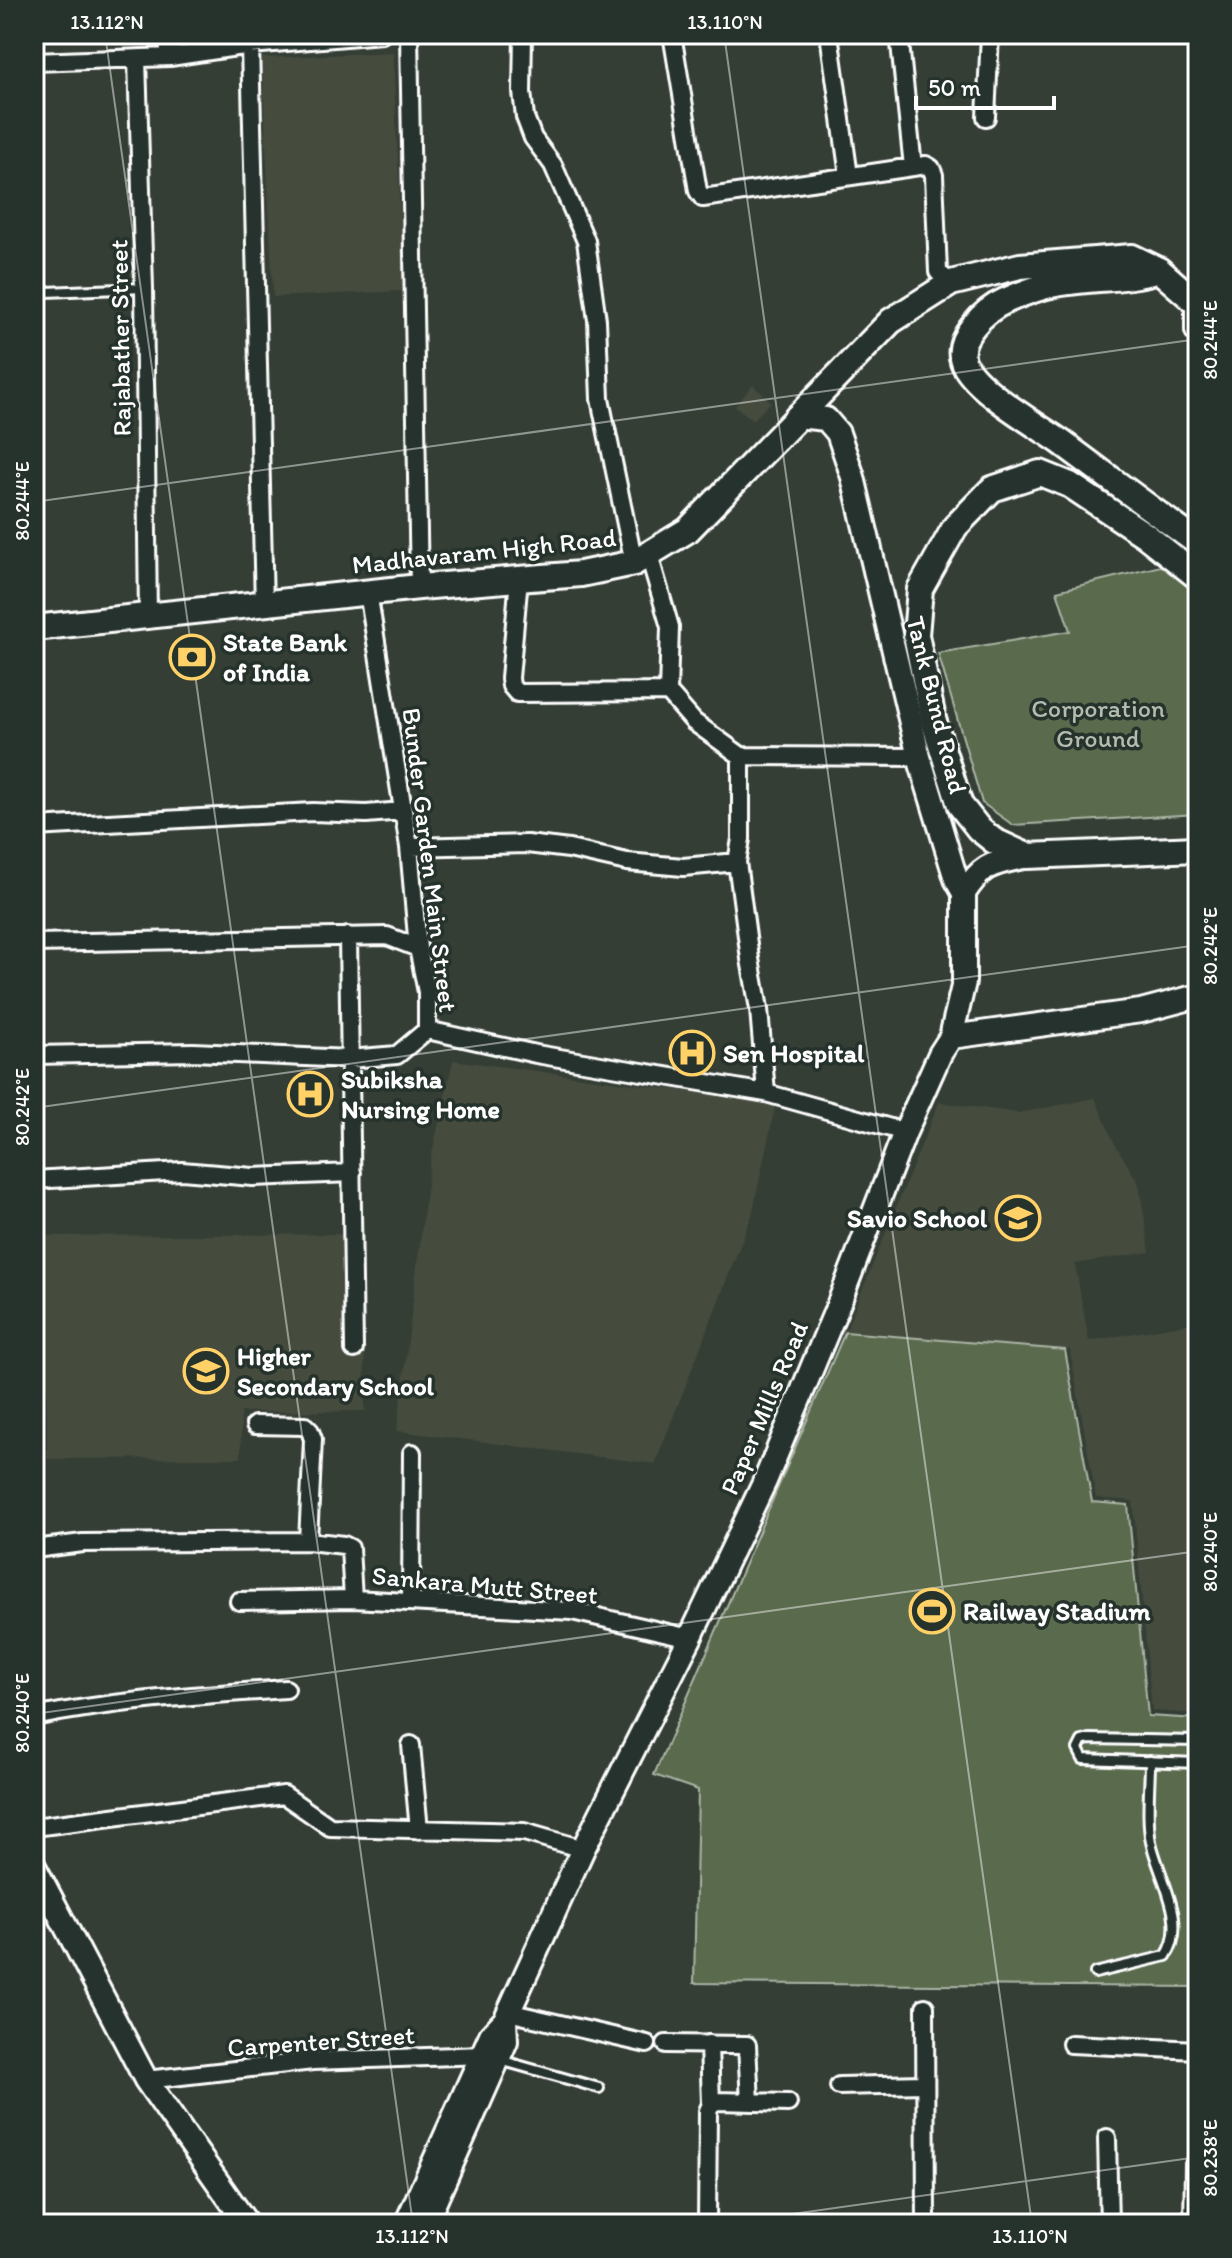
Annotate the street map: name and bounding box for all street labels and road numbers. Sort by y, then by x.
street label: Rajabather Street [102,239,138,437]
street label: Madhavaram High Road [350,521,618,581]
street label: Tank Bund Road [900,613,975,797]
street label: Bunder Garden Main Street [395,706,465,1014]
street label: Paper Mills Road [713,1316,815,1500]
street label: Sankara Mutt Street [371,1559,599,1611]
street label: Carpenter Street [226,2018,416,2064]

